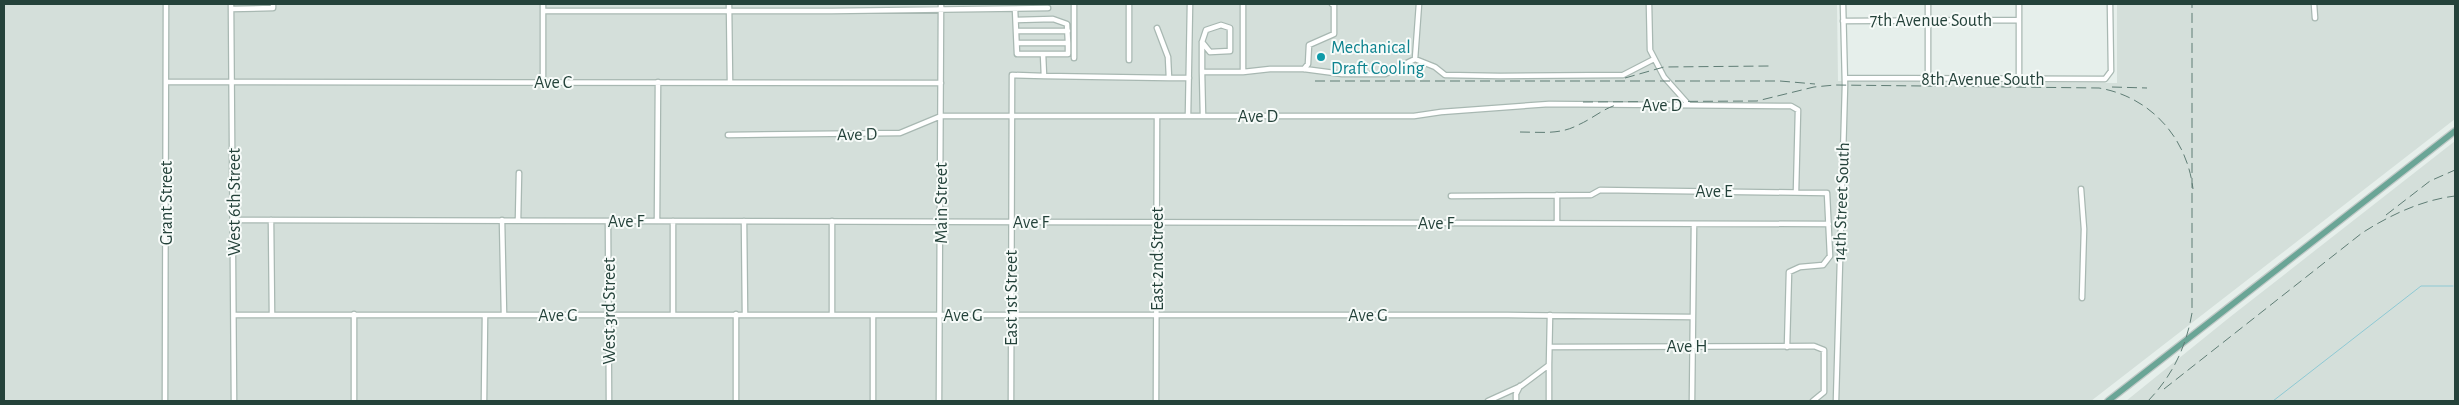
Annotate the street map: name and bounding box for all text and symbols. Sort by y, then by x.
street label: 7th Avenue South [1870,12,1992,30]
place label: Mechanical Draft Cooling [1331,39,1424,78]
marker: Mechanical Draft Cooling [1315,51,1327,63]
street label: 8th Avenue South [1921,71,2045,89]
street label: Ave C [534,74,572,92]
street label: Ave D [1642,97,1682,115]
street label: Ave D [1238,108,1278,126]
street label: Ave D [837,126,877,144]
street label: 14th Street South [1831,142,1853,262]
street label: West 6th Street [226,148,244,256]
street label: Grant Street [158,160,176,245]
street label: Main Street [933,162,951,244]
street label: Ave E [1695,183,1733,201]
street label: East 2nd Street [1149,207,1167,311]
street label: Ave F [608,213,644,231]
street label: Ave F [1013,214,1049,232]
street label: Ave F [1418,215,1454,233]
street label: East 1st Street [1003,250,1021,346]
street label: West 3rd Street [601,257,619,364]
street label: Ave G [538,307,578,325]
street label: Ave G [943,307,983,325]
street label: Ave G [1348,307,1388,325]
street label: Ave H [1666,338,1708,356]

